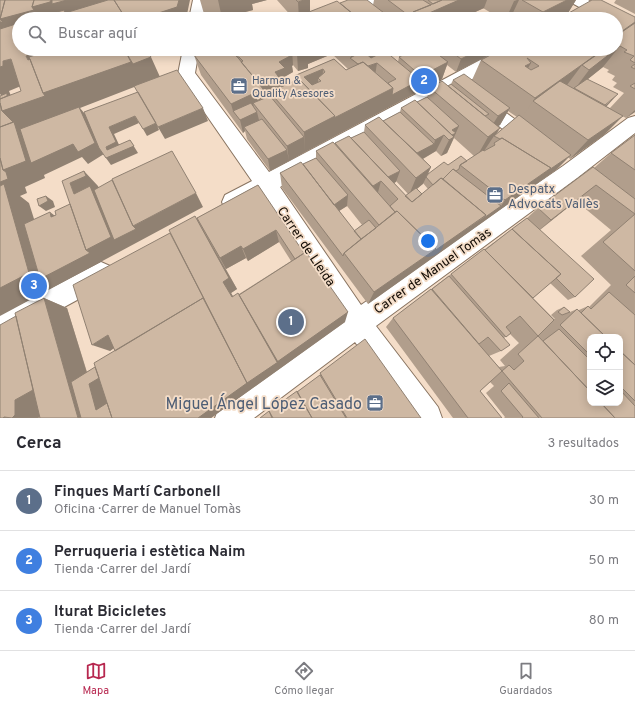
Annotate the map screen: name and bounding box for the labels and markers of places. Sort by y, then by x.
pin: 2 [411,66,437,96]
place label: Harman & Quality Asesores [252,74,334,101]
office icon: Harman & Quality Asesores [229,76,249,96]
place label: Despatx Advocats Vallès [508,182,599,213]
office icon: Despatx Advocats Vallès [485,185,505,205]
pin: 3 [21,271,47,301]
pin: 1 [278,307,304,337]
place label: Miguel Ángel López Casado [165,393,362,415]
office icon: Miguel Ángel López Casado [365,393,385,413]

